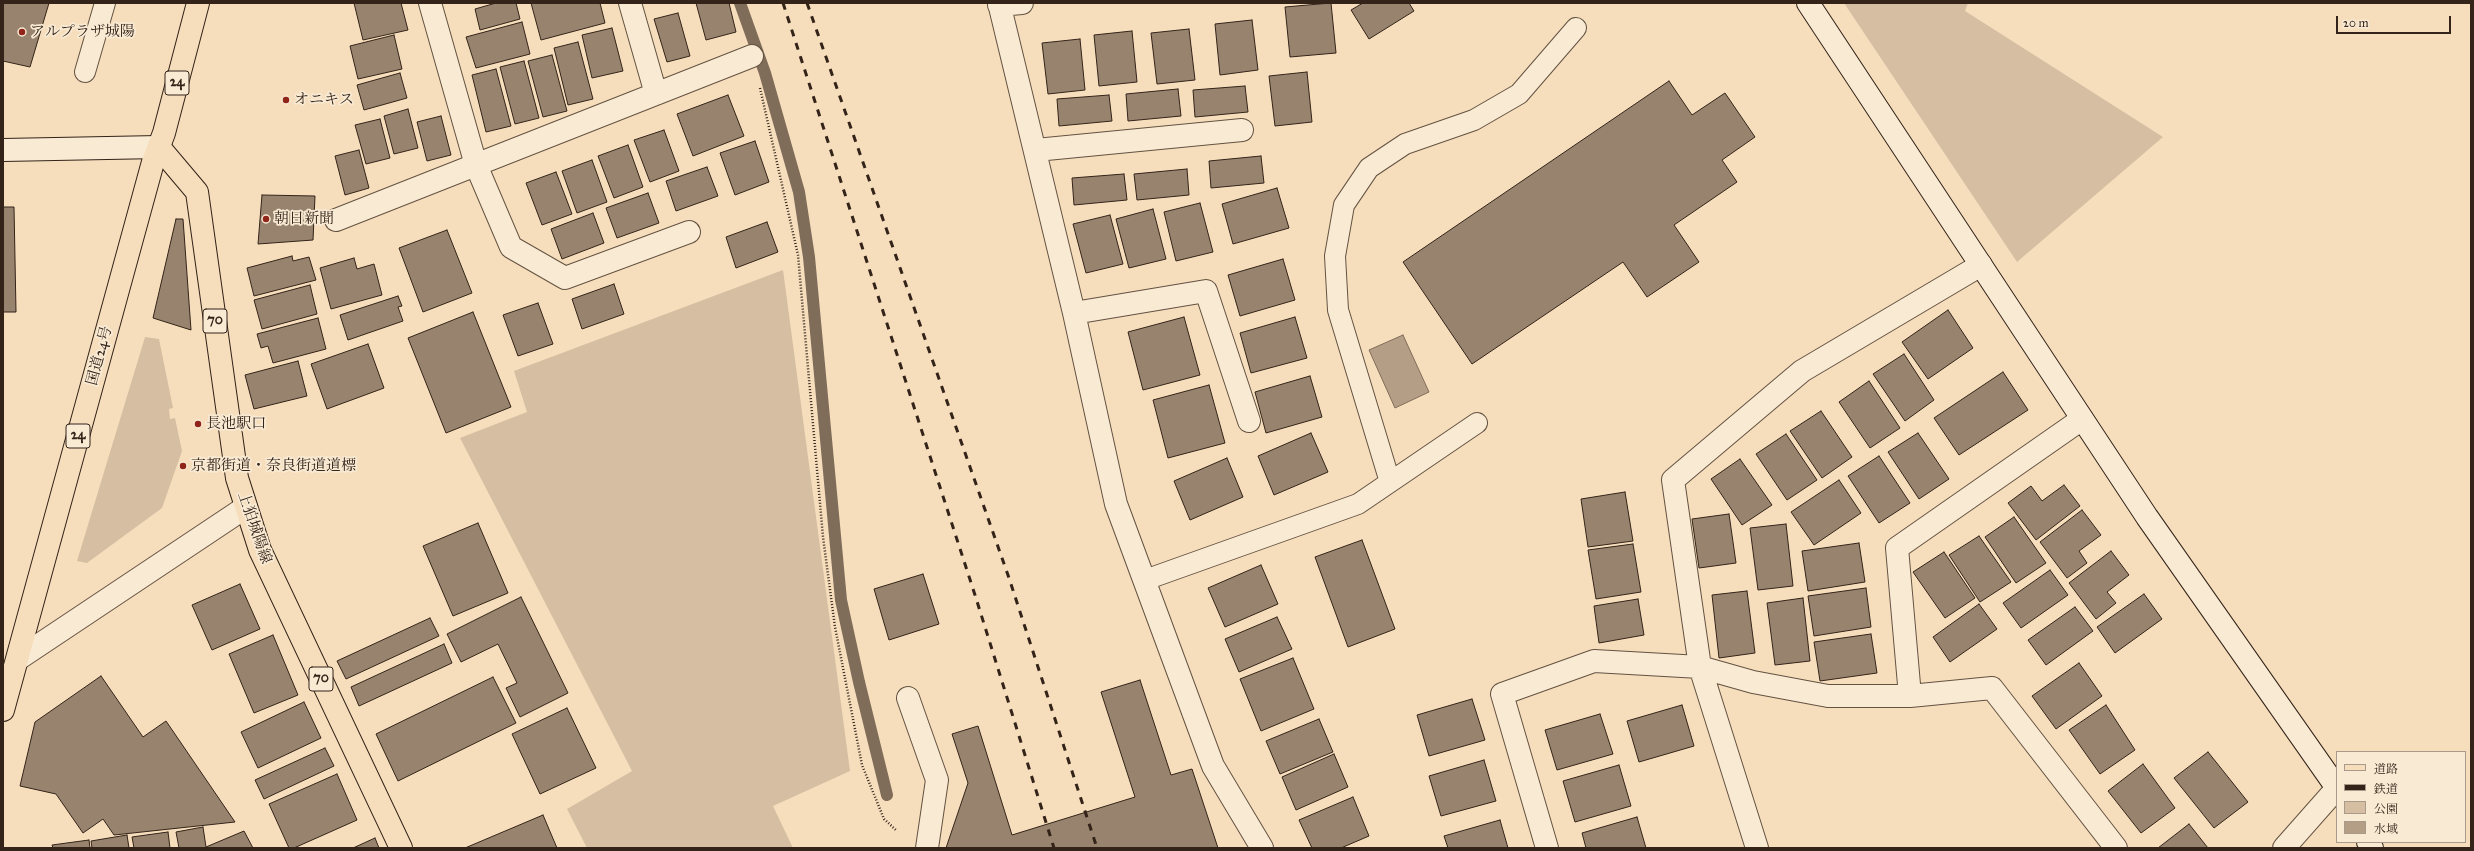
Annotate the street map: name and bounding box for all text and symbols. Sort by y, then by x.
scale bar [2338,8,2453,34]
text: 20 m [2343,16,2369,30]
place label: アルプラザ城陽 [30,23,135,41]
marker: アルプラザ城陽 [17,27,27,37]
road number: 24 [165,71,189,95]
place label: オニキス [294,91,354,109]
marker: オニキス [281,95,291,105]
place label: 朝日新聞 [274,210,334,228]
marker: 朝日新聞 [261,214,271,224]
road number: 70 [203,309,227,333]
street label: 国道24号 [83,324,117,388]
place label: 長池駅口 [206,415,266,433]
marker: 長池駅口 [193,419,203,429]
road number: 24 [66,424,90,448]
place label: 京都街道・奈良街道道標 [191,457,356,475]
marker: 京都街道・奈良街道道標 [178,461,188,471]
street label: 上狛城陽線 [233,490,275,566]
road number: 70 [309,667,333,691]
legend [2336,751,2466,843]
text: 道路 [2374,762,2398,776]
text: 鉄道 [2374,782,2398,796]
text: 公園 [2374,802,2398,816]
text: 水域 [2374,822,2398,836]

